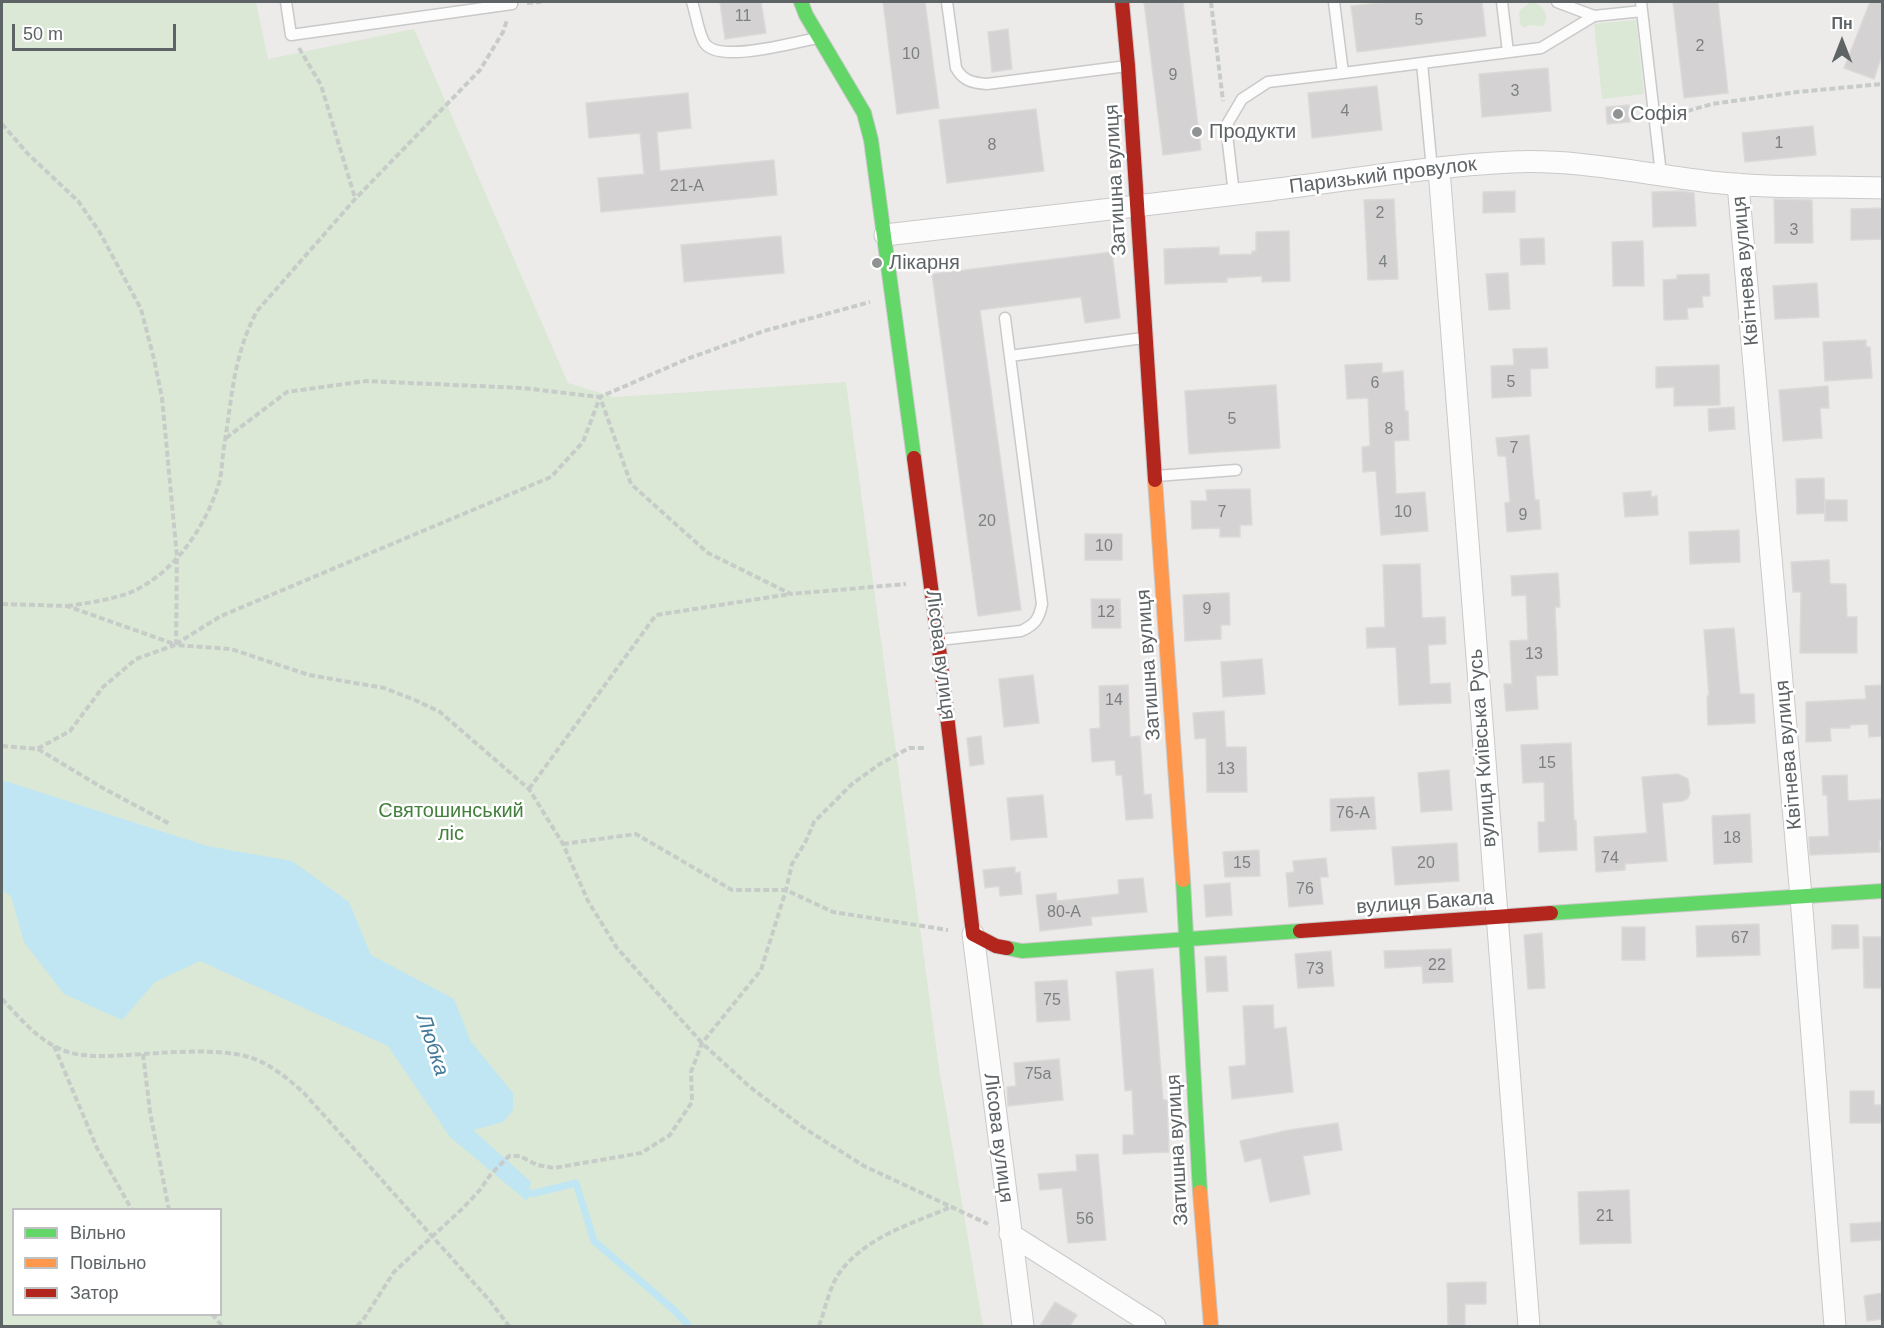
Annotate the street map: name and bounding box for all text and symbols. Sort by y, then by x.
house number: 11 [735,7,751,27]
house number: 5 [1415,11,1423,31]
scale bar [15,12,178,50]
north arrow [1812,12,1872,72]
text: Пн [1831,15,1853,32]
text: 50 m [23,24,63,44]
house number: 2 [1696,37,1704,57]
house number: 10 [902,45,920,65]
house number: 9 [1169,66,1177,86]
house number: 3 [1511,82,1519,102]
house number: 4 [1341,102,1349,122]
place label: Софія [1630,102,1687,126]
street label: Затишна вулиця [1100,104,1132,256]
marker: Софія [1611,107,1625,121]
place label: Продукти [1209,120,1296,144]
marker: Продукти [1190,125,1204,139]
house number: 1 [1775,134,1783,154]
house number: 8 [988,136,996,156]
street label: Паризький провулок [1288,153,1478,199]
house number: 21-А [670,177,704,197]
street label: Квітнева вулиця [1728,195,1764,347]
house number: 2 [1376,204,1384,224]
house number: 3 [1790,221,1798,241]
place label: Лікарня [889,251,960,275]
house number: 4 [1379,253,1387,273]
marker: Лікарня [870,256,884,270]
house number: 5 [1507,373,1515,393]
house number: 6 [1371,374,1379,394]
house number: 5 [1228,410,1236,430]
house number: 8 [1385,420,1393,440]
house number: 7 [1510,439,1518,459]
house number: 7 [1218,503,1226,523]
house number: 10 [1394,503,1412,523]
house number: 9 [1519,506,1527,526]
house number: 20 [978,512,996,532]
house number: 10 [1095,537,1113,557]
street label: Затишна вулиця [1132,588,1166,742]
street label: Лісова вулиця [920,589,960,721]
house number: 9 [1203,600,1211,620]
house number: 12 [1097,603,1115,623]
house number: 13 [1525,645,1543,665]
street label: вулиця Київська Русь [1464,648,1502,848]
street label: Квітнева вулиця [1771,679,1807,831]
house number: 14 [1105,691,1123,711]
house number: 15 [1538,754,1556,774]
house number: 13 [1217,760,1235,780]
park label: Святошинський ліс [378,799,524,846]
house number: 76-А [1336,804,1370,824]
house number: 18 [1723,829,1741,849]
house number: 74 [1601,849,1619,869]
house number: 15 [1233,854,1251,874]
house number: 20 [1417,854,1435,874]
house number: 76 [1296,880,1314,900]
street label: вулиця Бакала [1355,886,1495,920]
house number: 80-А [1047,903,1081,923]
house number: 67 [1731,929,1749,949]
house number: 22 [1428,956,1446,976]
house number: 73 [1306,960,1324,980]
house number: 75 [1043,991,1061,1011]
water label: Любка [410,1011,454,1079]
house number: 75а [1025,1065,1051,1085]
street label: Лісова вулиця [978,1072,1018,1204]
street label: Затишна вулиця [1162,1074,1194,1226]
house number: 21 [1596,1207,1614,1227]
legend [12,1208,222,1316]
house number: 56 [1076,1210,1094,1230]
text: Вільно [70,1223,126,1243]
text: Повільно [70,1253,146,1273]
text: Затор [70,1283,119,1303]

